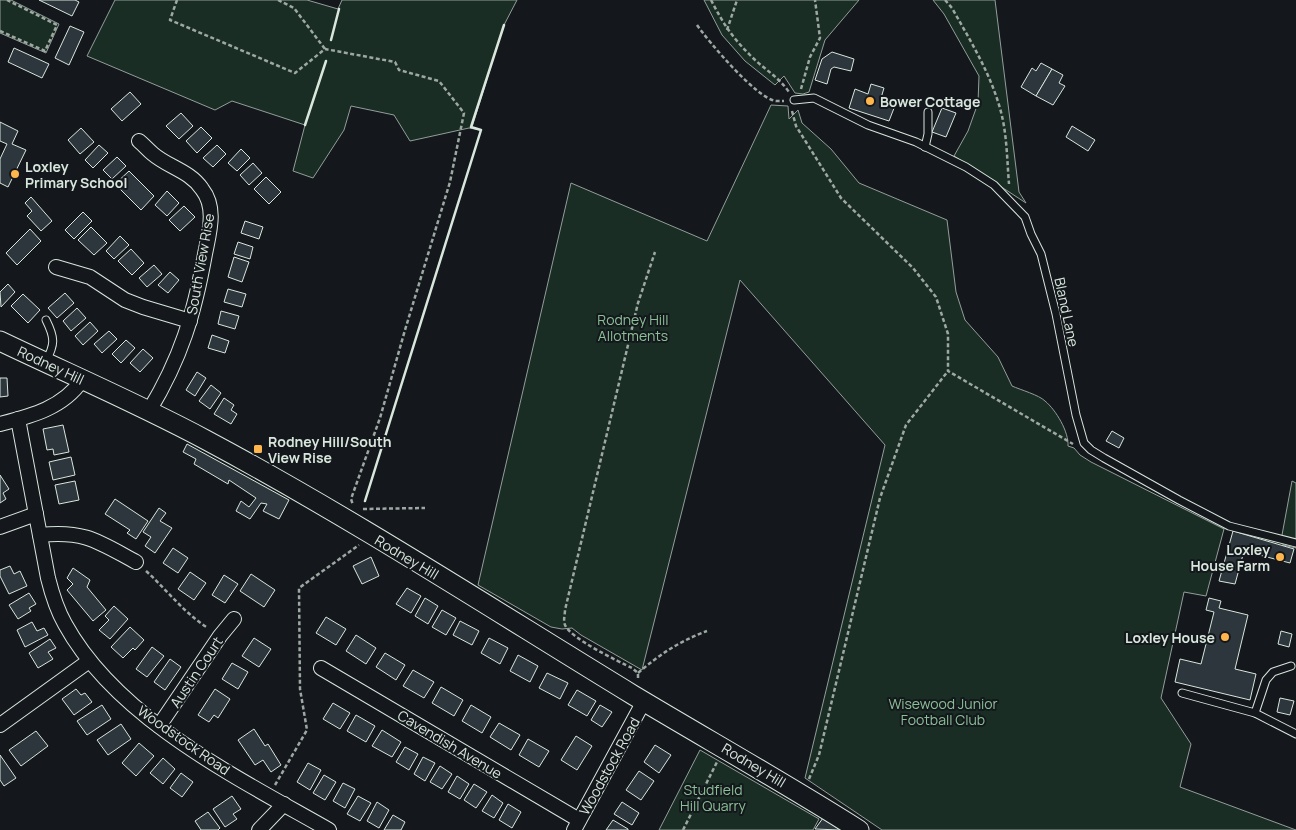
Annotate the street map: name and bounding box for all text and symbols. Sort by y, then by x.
place label: Bower Cottage [880,92,980,111]
marker: Bower Cottage [864,95,876,107]
place label: Loxley Primary School [25,157,127,192]
marker: Loxley Primary School [9,168,21,180]
street label: South View Rise [182,212,218,316]
street label: Bland Lane [1050,276,1084,348]
park label: Rodney Hill Allotments [597,310,669,345]
street label: Rodney Hill [15,341,87,389]
place label: Rodney Hill/South View Rise [268,432,391,467]
marker: Rodney Hill/South View Rise [252,443,264,455]
street label: Rodney Hill [372,530,442,584]
place label: Loxley House Farm [1190,540,1270,575]
marker: Loxley House Farm [1274,551,1286,563]
place label: Loxley House [1125,628,1215,647]
marker: Loxley House [1219,631,1231,643]
street label: Austin Court [165,632,227,711]
park label: Wisewood Junior Football Club [888,694,998,729]
street label: Woodstock Road [134,701,234,779]
street label: Cavendish Avenue [394,705,506,783]
street label: Woodstock Road [574,714,644,818]
street label: Rodney Hill [719,738,789,792]
park label: Studfield Hill Quarry [680,780,747,815]

